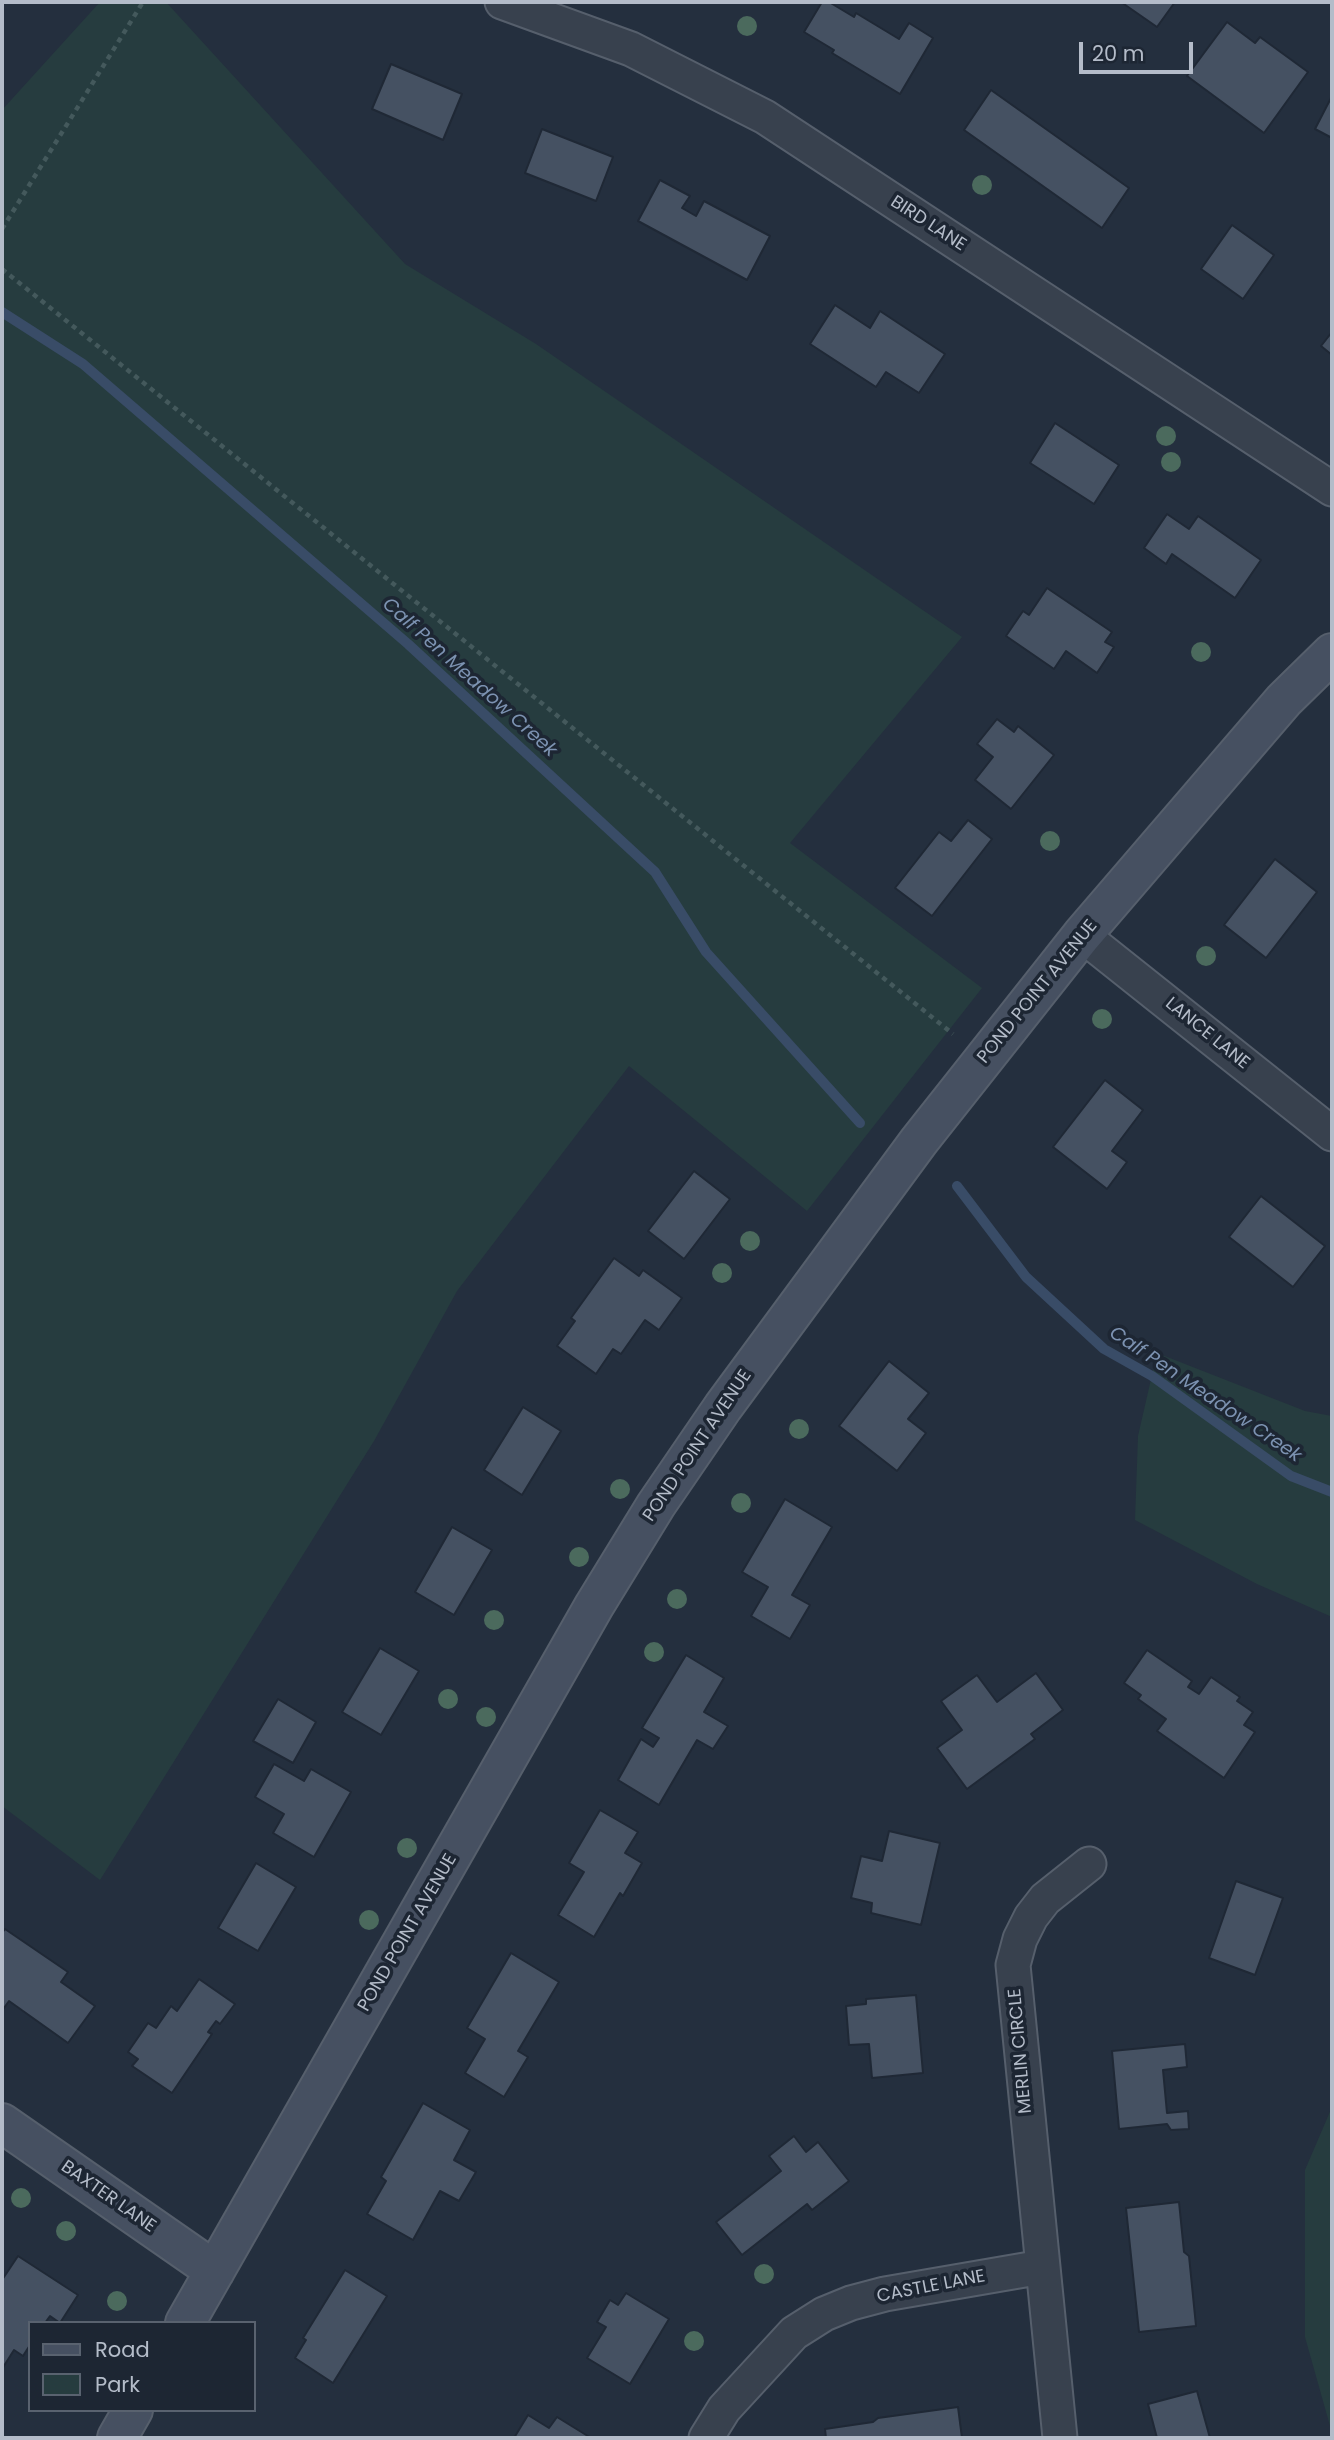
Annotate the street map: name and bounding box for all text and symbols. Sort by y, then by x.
scale bar [1082,28,1196,72]
text: 20 m [1092,39,1145,68]
street label: BIRD LANE [886,192,970,256]
water label: Calf Pen Meadow Creek [377,594,561,762]
street label: POND POINT AVENUE [973,916,1103,1068]
street label: LANCE LANE [1160,993,1254,1075]
water label: Calf Pen Meadow Creek [1105,1322,1305,1468]
street label: POND POINT AVENUE [639,1366,757,1526]
street label: POND POINT AVENUE [354,1850,462,2016]
street label: MERLIN CIRCLE [1005,1988,1037,2114]
street label: BAXTER LANE [56,2156,160,2238]
street label: CASTLE LANE [875,2266,987,2308]
legend [28,2321,256,2412]
text: Road [95,2335,150,2364]
text: Park [95,2370,140,2399]

